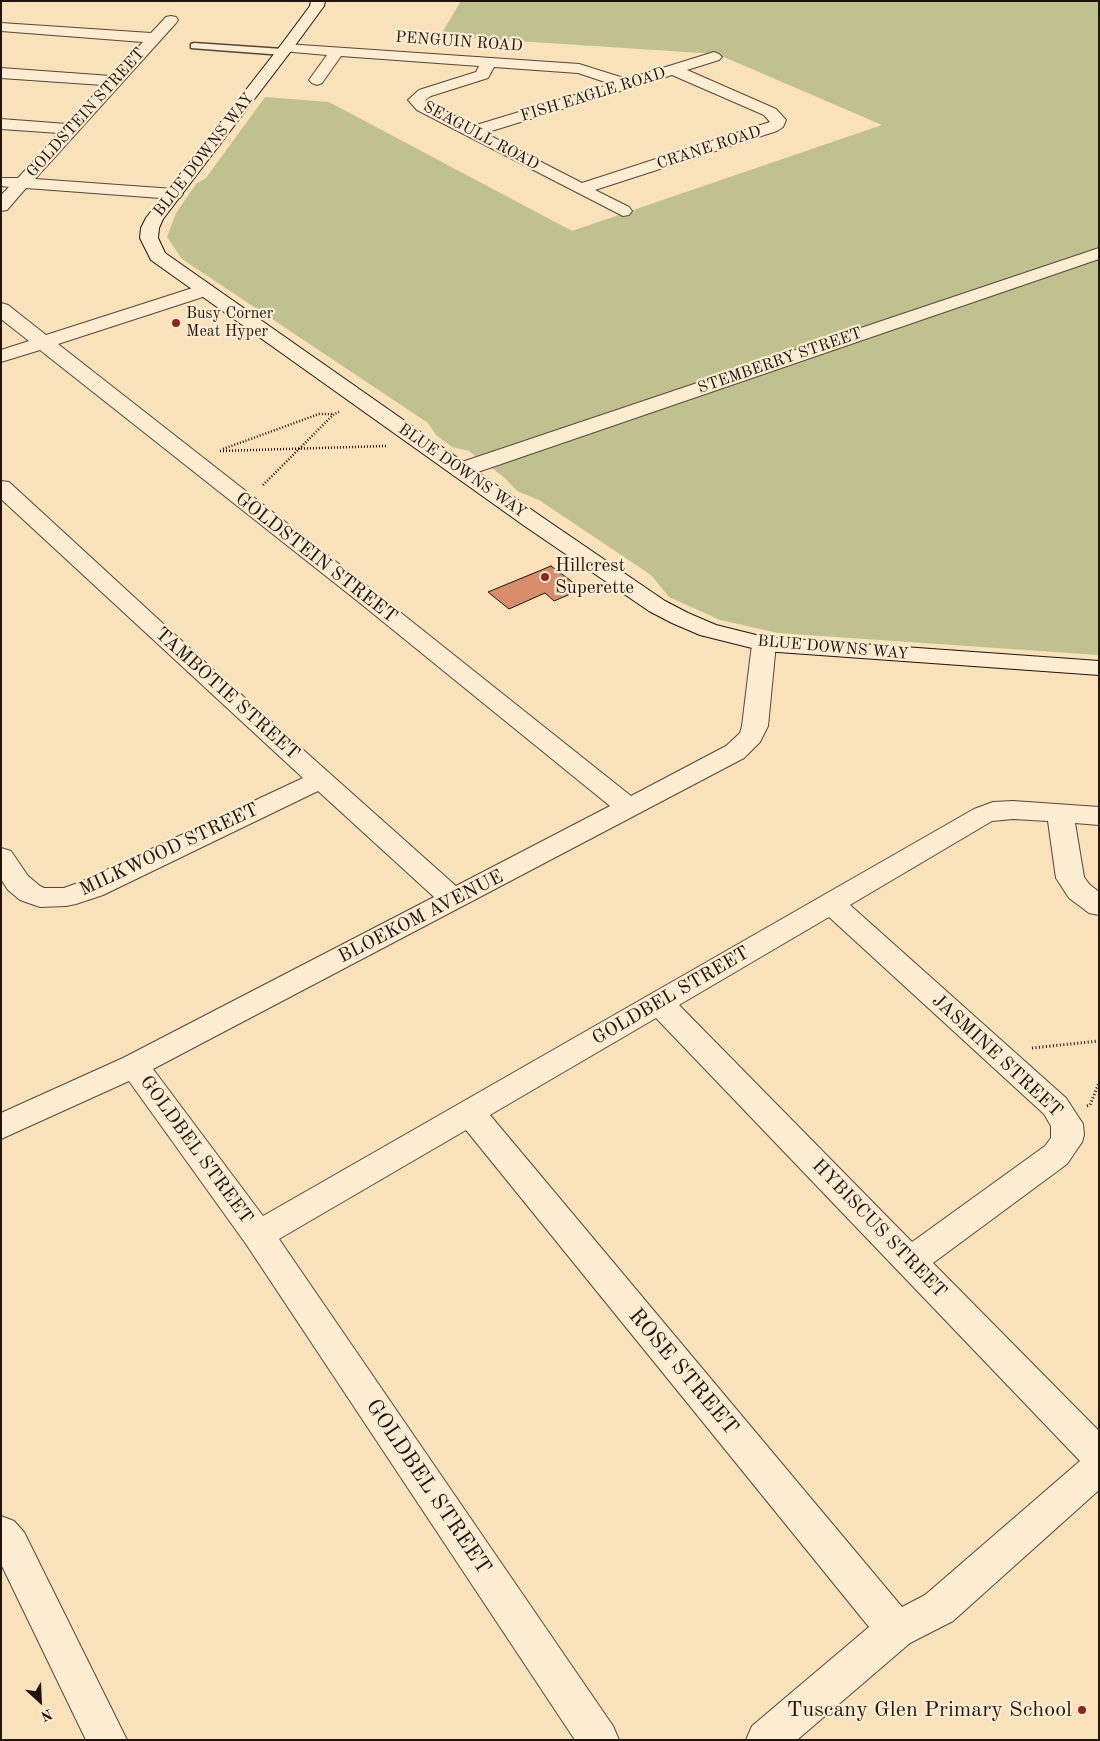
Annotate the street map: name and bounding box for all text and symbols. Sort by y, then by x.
street label: PENGUIN ROAD [395,28,523,56]
street label: GOLDSTEIN STREET [23,44,149,182]
street label: FISH EAGLE ROAD [518,64,668,126]
street label: BLUE DOWNS WAY [150,89,258,221]
street label: SEAGULL ROAD [420,97,542,175]
street label: CRANE ROAD [654,122,764,174]
place label: Busy Corner Meat Hyper [186,304,273,342]
marker: Busy Corner Meat Hyper [170,317,182,329]
street label: STEMBERRY STREET [695,324,865,398]
street label: BLUE DOWNS WAY [394,420,530,522]
street label: GOLDSTEIN STREET [231,488,401,628]
place label: Hillcrest Superette [555,555,634,599]
marker: Hillcrest Superette [539,571,551,583]
street label: TAMBOTIE STREET [150,623,304,765]
street label: BLUE DOWNS WAY [757,632,909,664]
street label: MILKWOOD STREET [76,798,262,902]
street label: BLOEKOM AVENUE [335,865,507,969]
street label: GOLDBEL STREET [588,942,754,1050]
street label: JASMINE STREET [927,990,1067,1122]
street label: GOLDBEL STREET [135,1071,257,1229]
street label: HYBISCUS STREET [807,1155,951,1303]
street label: ROSE STREET [622,1303,744,1441]
street label: GOLDBEL STREET [360,1394,496,1580]
north arrow [15,1676,65,1726]
place label: Tuscany Glen Primary School [787,1697,1072,1723]
marker: Tuscany Glen Primary School [1076,1704,1088,1716]
text: N [39,1706,54,1723]

